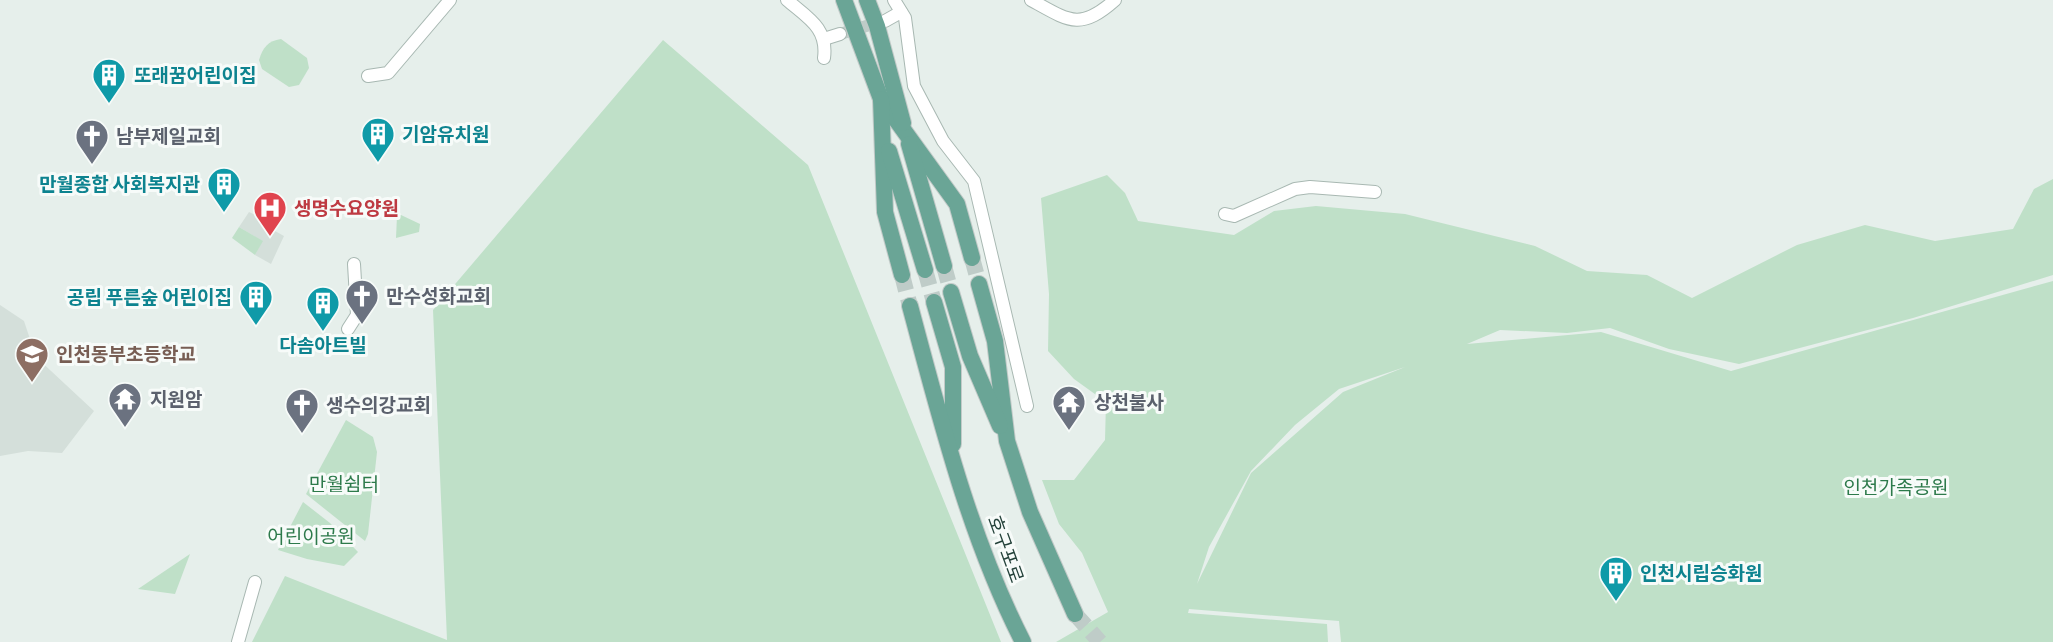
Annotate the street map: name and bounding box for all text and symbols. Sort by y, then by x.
building icon: 또래꿈어린이집 [90,56,128,105]
place label: 또래꿈어린이집 [134,63,256,90]
building icon: 기암유치원 [359,115,397,164]
church icon: 남부제일교회 [73,117,111,166]
place label: 기암유치원 [402,122,489,149]
place label: 남부제일교회 [116,124,221,151]
building icon: 만월종합 사회복지관 [205,165,243,214]
place label: 만월종합 사회복지관 [39,172,201,199]
hospital icon: 생명수요양원 [251,189,289,238]
place label: 생명수요양원 [294,196,399,223]
church icon: 만수성화교회 [343,277,381,326]
building icon: 공립 푸른숲 어린이집 [237,278,275,327]
building icon: 다솜아트빌 [304,284,342,333]
place label: 만수성화교회 [386,284,491,311]
place label: 공립 푸른숲 어린이집 [67,285,232,312]
place label: 다솜아트빌 [279,333,367,360]
school or university icon: 인천동부초등학교 [13,335,51,384]
place label: 인천동부초등학교 [56,342,196,369]
temple icon: 지원암 [106,380,144,429]
temple icon: 상천불사 [1050,383,1088,432]
church icon: 생수의강교회 [283,386,321,435]
place label: 지원암 [150,387,202,414]
place label: 상천불사 [1094,390,1164,417]
place label: 생수의강교회 [326,393,431,420]
park label: 만월쉼터 [309,472,379,499]
park label: 인천가족공원 [1844,475,1948,502]
street label: 호구포로 [980,512,1029,587]
park label: 어린이공원 [267,524,355,551]
building icon: 인천시립승화원 [1597,554,1635,603]
place label: 인천시립승화원 [1640,561,1762,588]

